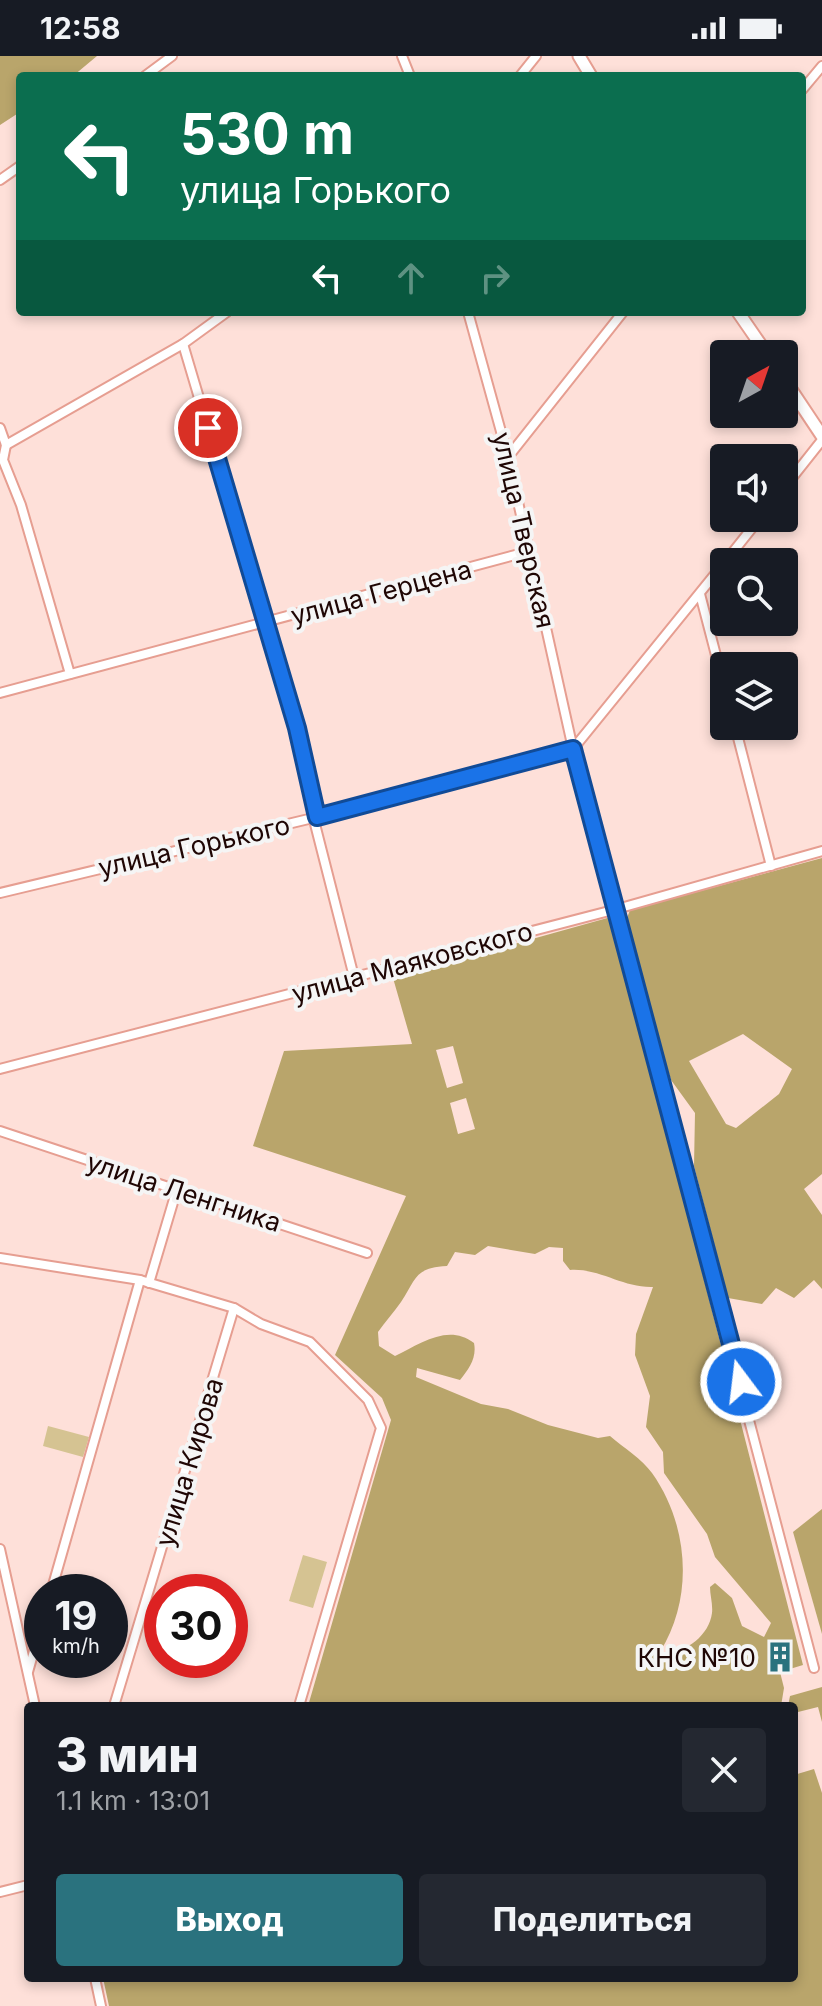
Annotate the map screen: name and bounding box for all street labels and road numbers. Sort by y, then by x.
street label: улица Тверская [486,429,562,631]
street label: улица Герцена [287,553,475,631]
street label: улица Горького [95,809,293,883]
street label: улица Маяковского [288,915,536,1009]
street label: улица Ленгника [83,1146,285,1238]
street label: улица Кирова [149,1374,229,1550]

